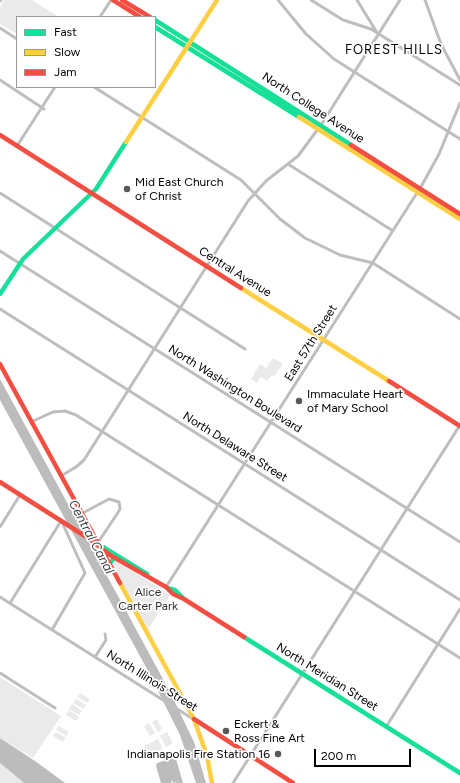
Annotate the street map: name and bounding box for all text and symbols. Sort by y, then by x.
legend [16,16,156,88]
text: Fast [54,25,77,39]
district label: FOREST HILLS [345,42,443,58]
text: Slow [54,45,80,59]
text: Jam [54,65,77,79]
street label: North College Avenue [259,70,367,146]
place label: Mid East Church of Christ [135,175,224,203]
marker: Mid East Church of Christ [122,184,132,194]
street label: Central Avenue [196,244,274,300]
street label: East 57th Street [282,302,340,384]
street label: North Washington Boulevard [165,342,305,436]
place label: Immaculate Heart of Mary School [307,387,403,415]
marker: Immaculate Heart of Mary School [294,396,304,406]
street label: North Delaware Street [180,409,290,485]
water label: Central Canal [65,497,117,577]
park label: Alice Carter Park [118,585,178,613]
street label: North Meridian Street [273,640,381,714]
street label: North Illinois Street [104,647,200,715]
place label: Eckert & Ross Fine Art [234,717,305,745]
marker: Eckert & Ross Fine Art [221,726,231,736]
scale bar [316,741,413,767]
place label: Indianapolis Fire Station 16 [127,747,270,761]
marker: Indianapolis Fire Station 16 [273,749,283,759]
text: 200 m [321,749,356,763]

